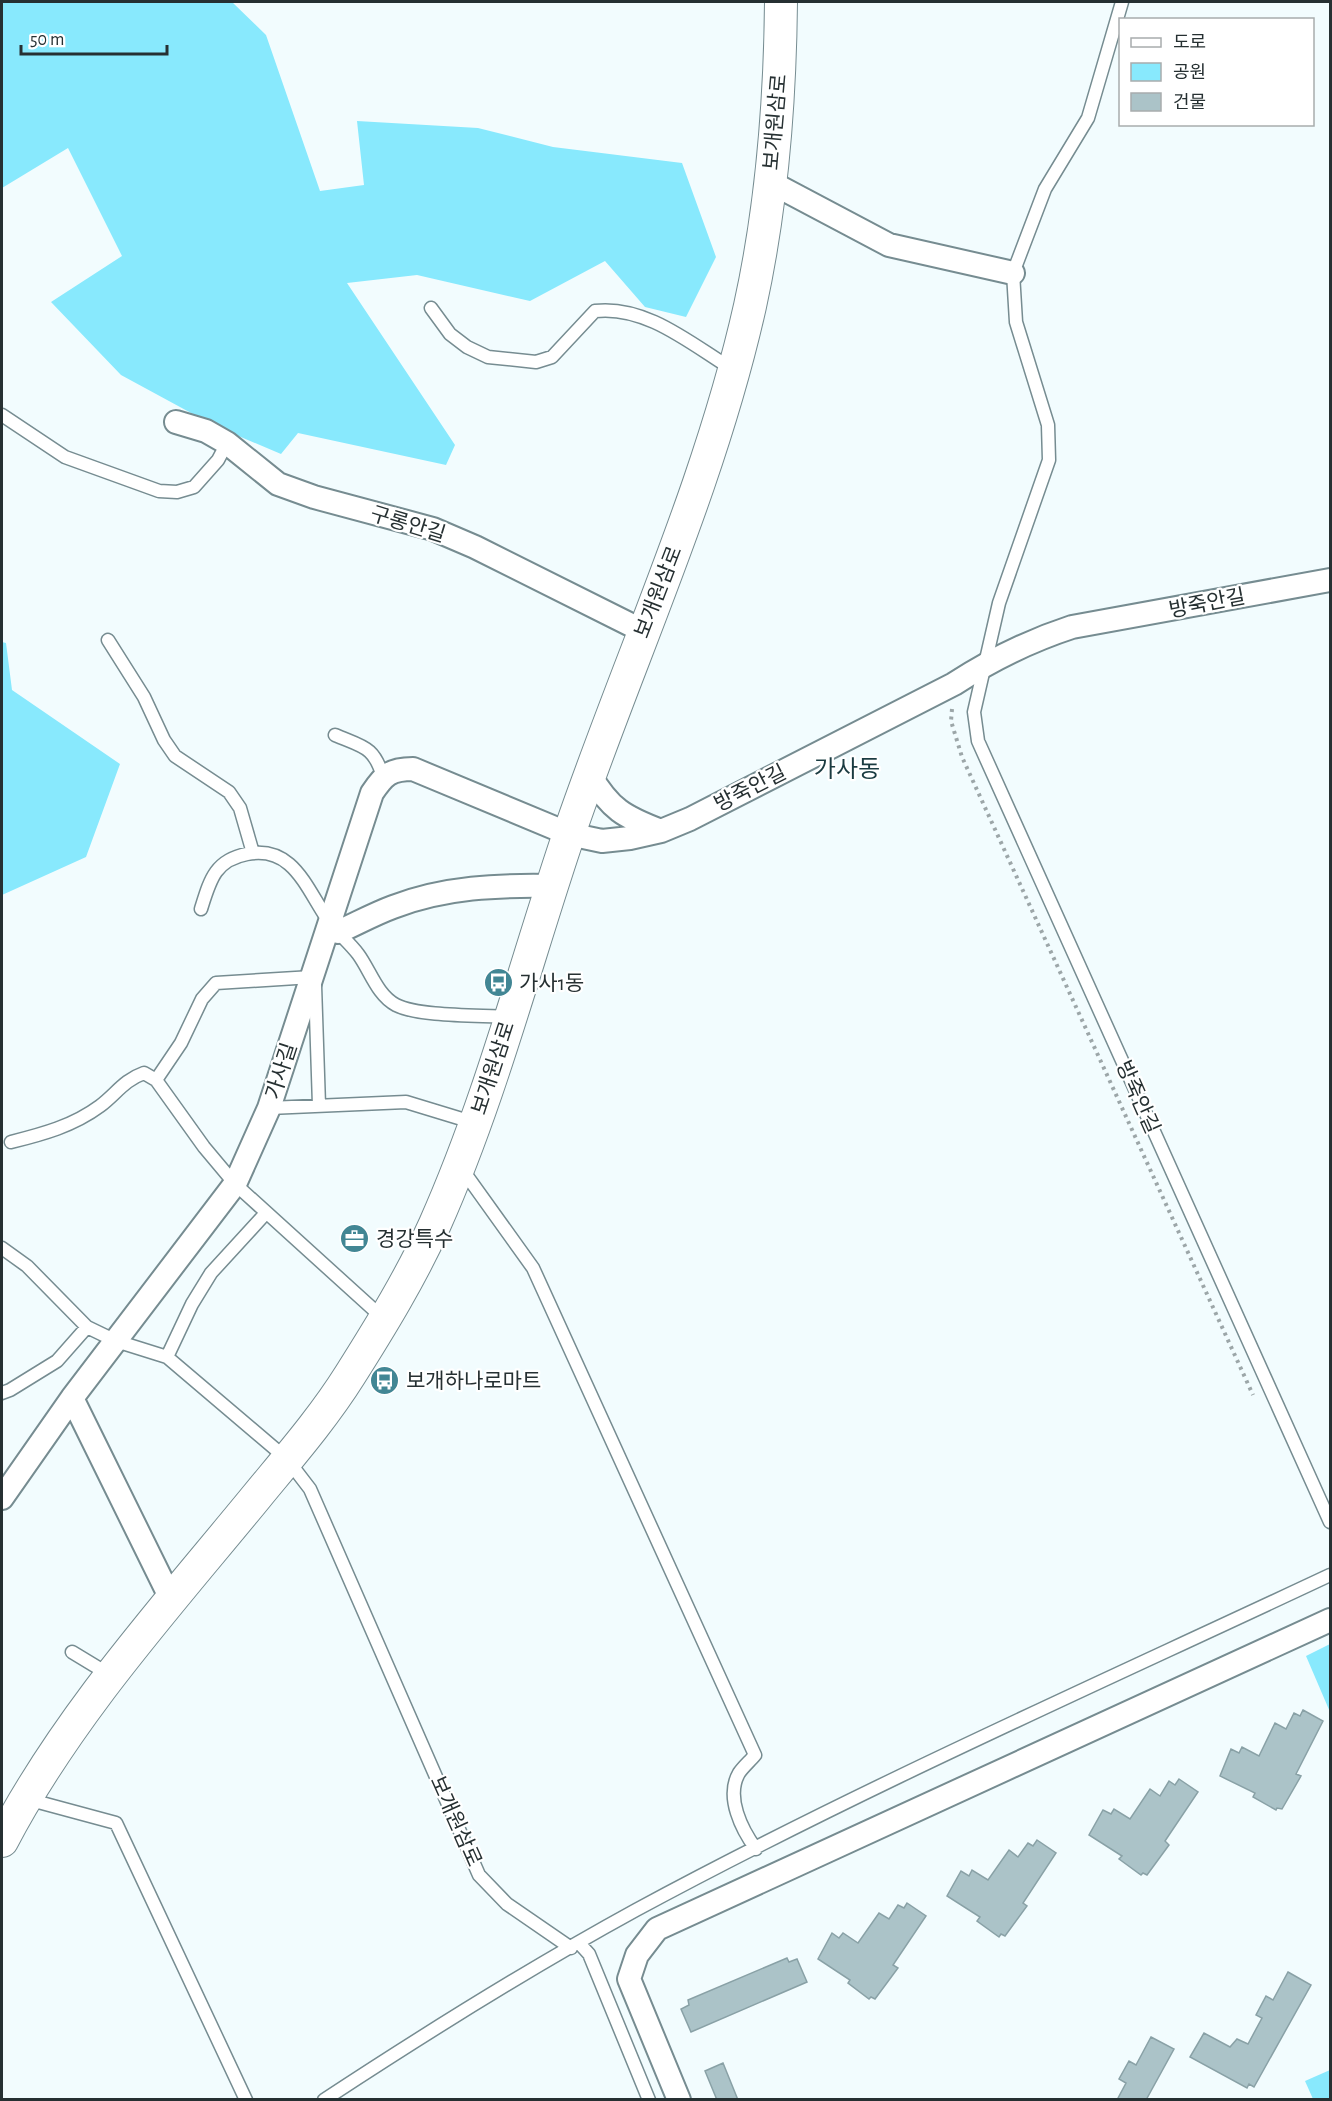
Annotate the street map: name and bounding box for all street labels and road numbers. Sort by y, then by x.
street label: 보개원삼로 [760,73,790,171]
street label: 구롱안길 [368,502,448,546]
street label: 보개원삼로 [630,543,686,641]
street label: 방죽안길 [1167,585,1247,621]
street label: 방죽안길 [711,761,789,815]
street label: 보개원삼로 [468,1019,518,1117]
street label: 가사길 [262,1040,300,1102]
street label: 방죽안길 [1112,1057,1164,1137]
street label: 보개원삼로 [426,1772,486,1870]

